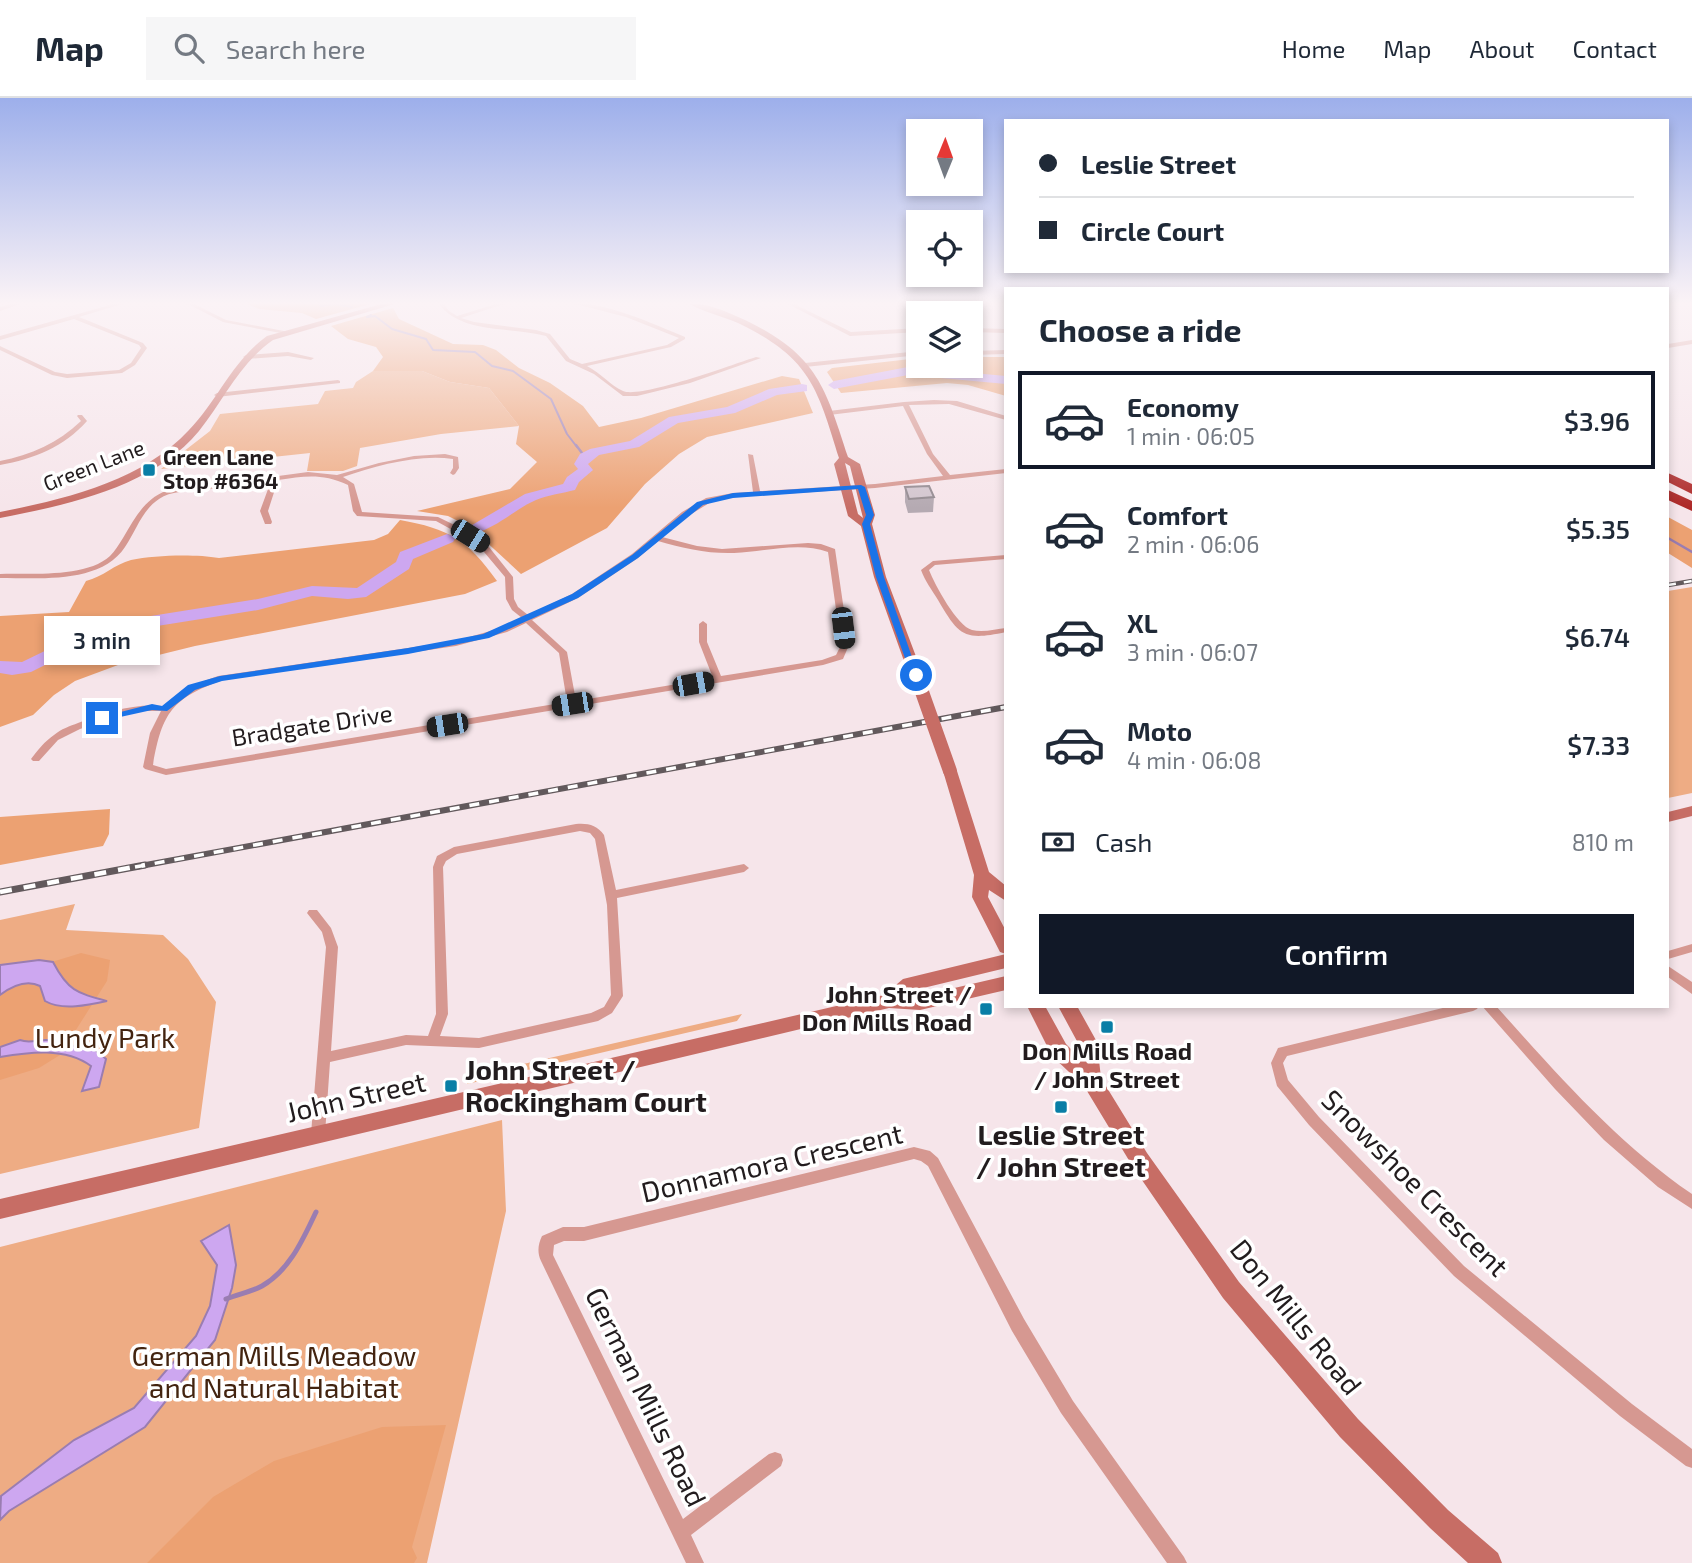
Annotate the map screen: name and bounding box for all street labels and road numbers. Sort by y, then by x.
street label: Green Lane [39,434,148,495]
street label: Bradgate Drive [229,698,394,752]
street label: John Street [283,1063,429,1129]
street label: Snowshoe Crescent [1315,1082,1516,1283]
street label: Donnamora Crescent [638,1115,906,1209]
street label: Don Mills Road [1224,1232,1370,1401]
street label: German Mills Road [579,1282,715,1512]

